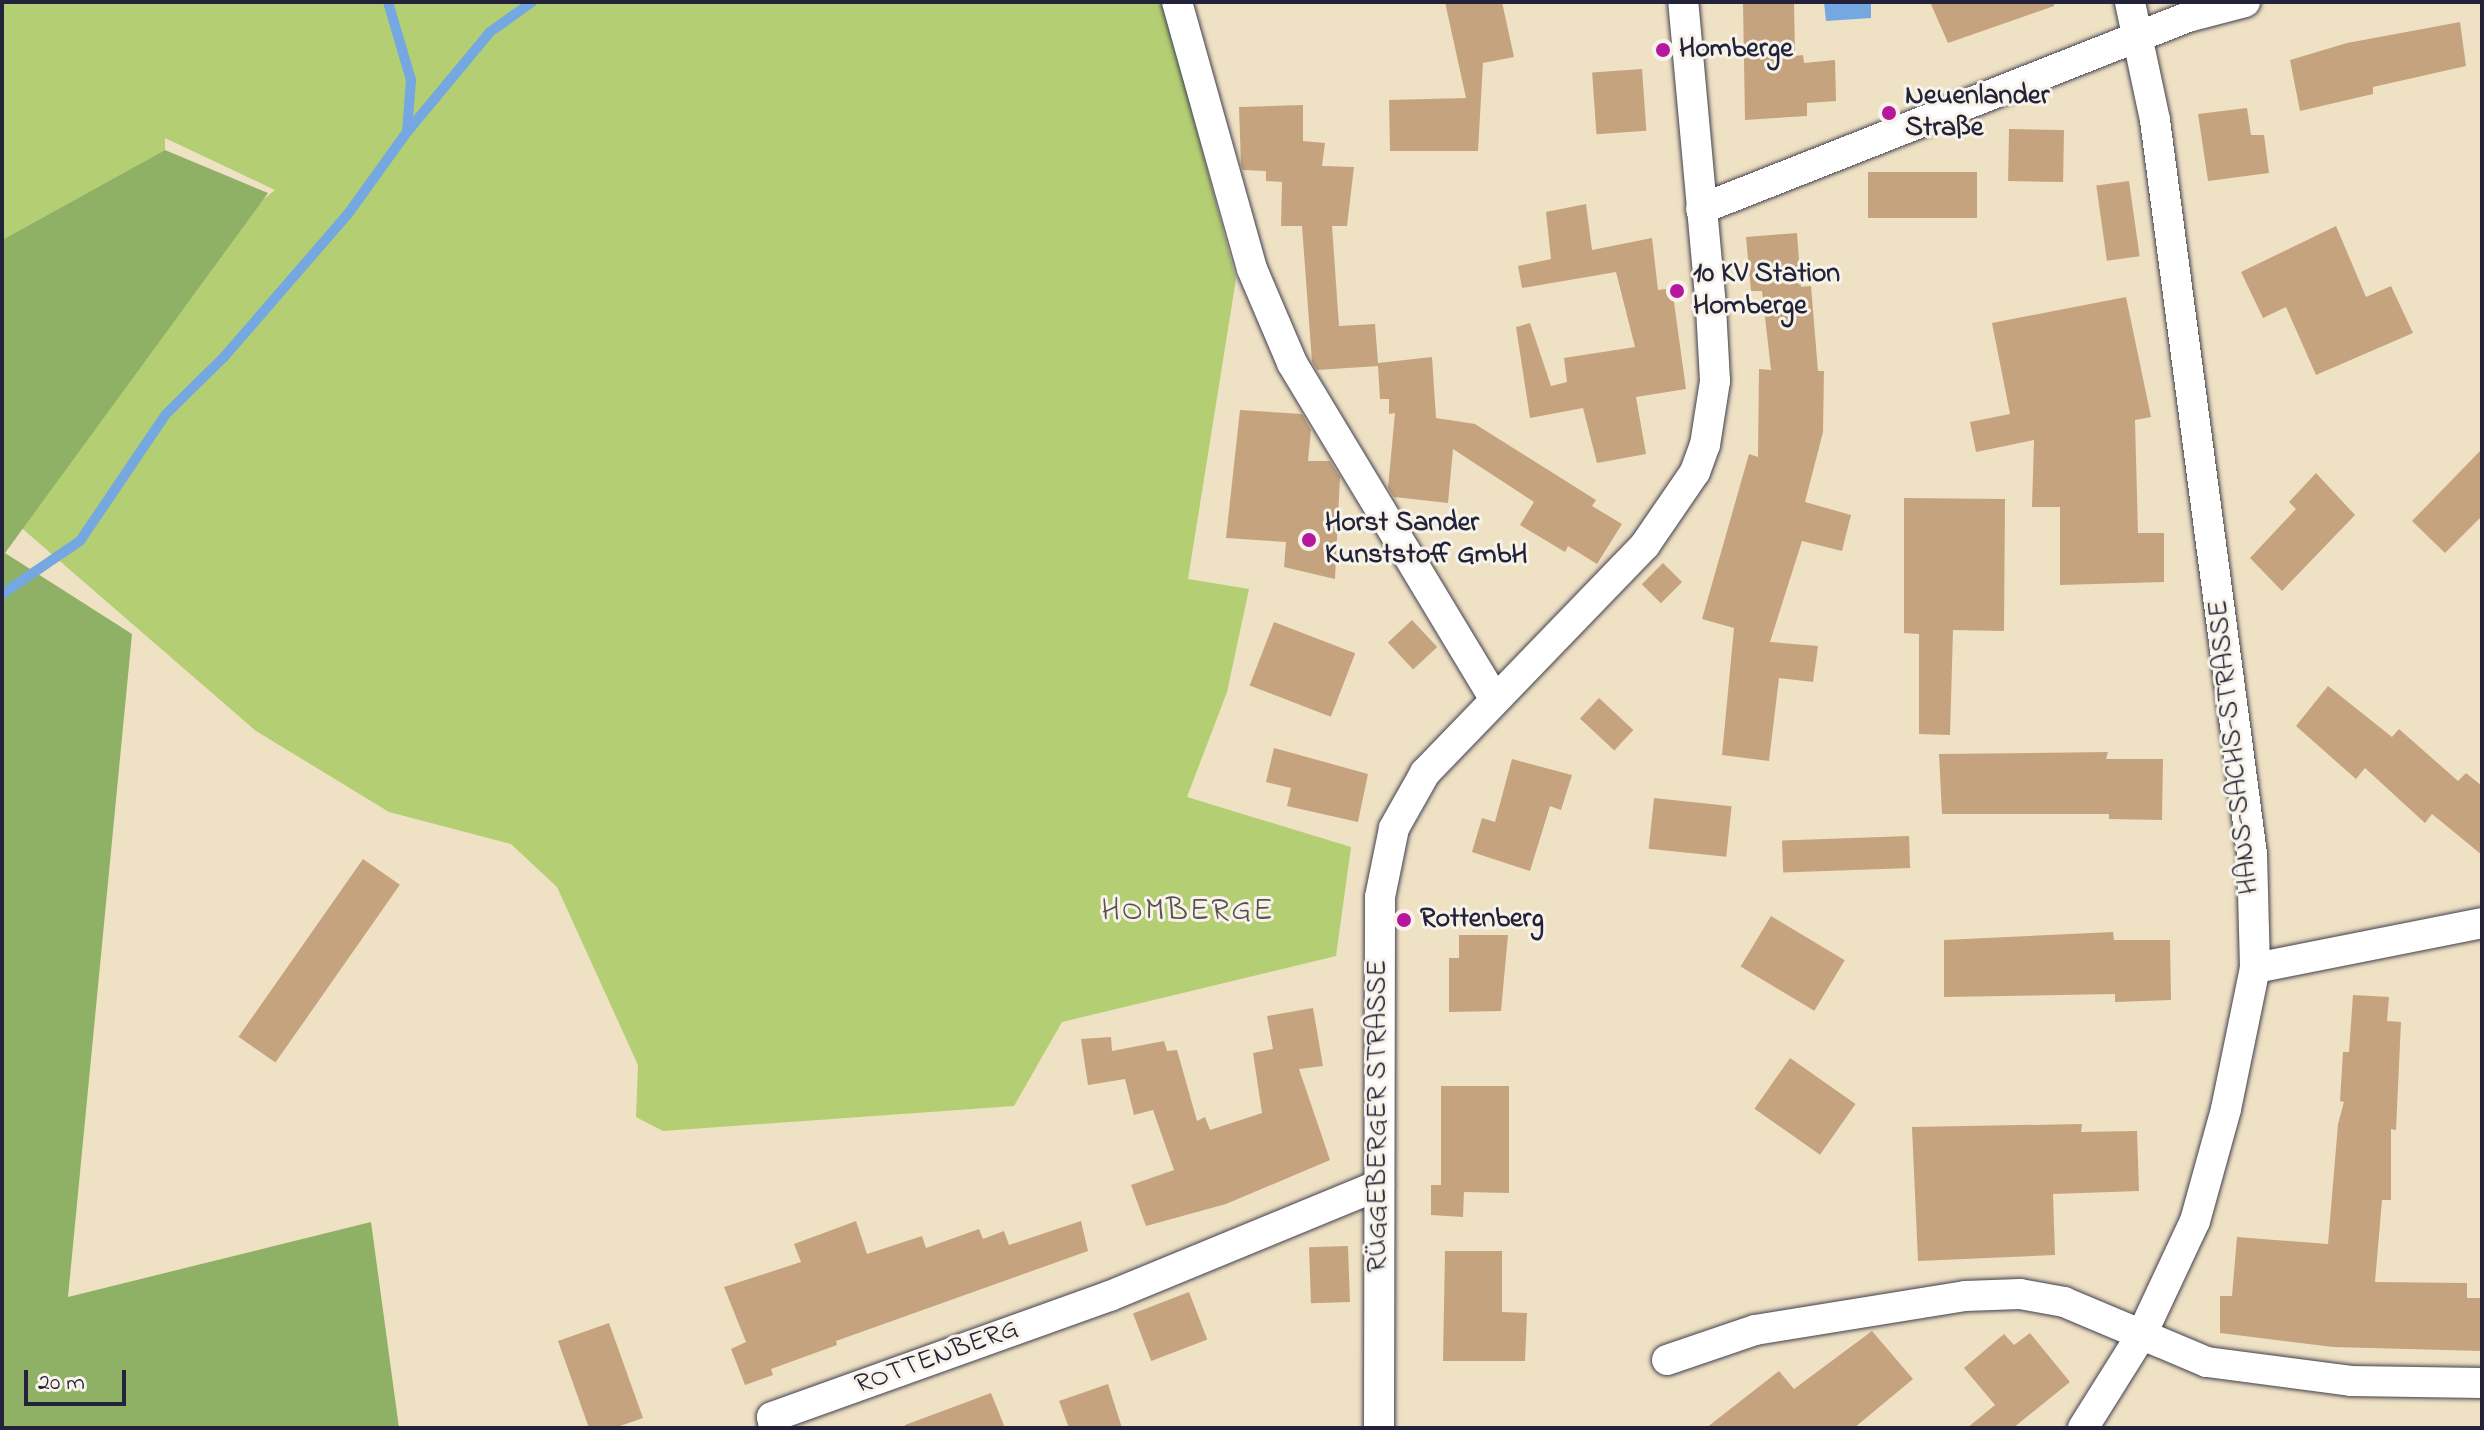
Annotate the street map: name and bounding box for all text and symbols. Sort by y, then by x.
place label: Homberge [1679,33,1793,67]
marker: Homberge [1654,41,1672,59]
place label: Neuenlander Straße [1905,80,2049,146]
marker: Neuenlander Straße [1880,104,1898,122]
place label: 10 KV Station Homberge [1693,258,1840,324]
marker: 10 KV Station Homberge [1668,282,1686,300]
place label: Horst Sander Kunststoff GmbH [1325,507,1528,573]
marker: Horst Sander Kunststoff GmbH [1300,531,1318,549]
street label: HANS-SACHS-STRASSE [2203,598,2267,896]
district label: HOMBERGE [1101,893,1275,931]
place label: Rottenberg [1420,903,1544,937]
marker: Rottenberg [1395,911,1413,929]
street label: RÜGGEBERGER STRASSE [1362,960,1396,1272]
street label: ROTTENBERG [851,1313,1023,1403]
scale bar [28,1354,130,1404]
text: 20 m [38,1366,85,1401]

